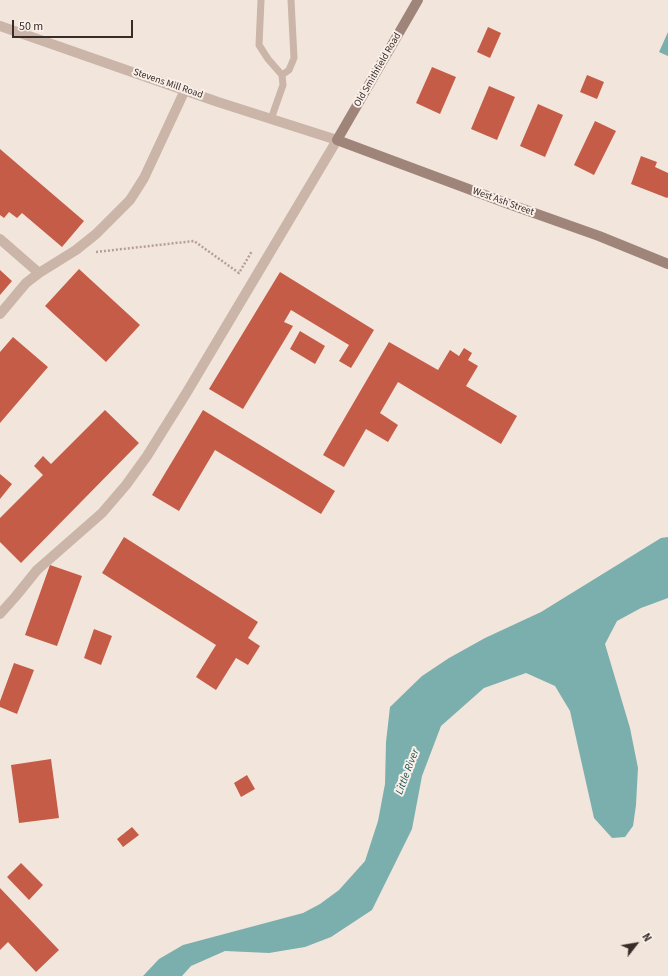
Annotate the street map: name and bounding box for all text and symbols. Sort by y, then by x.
scale bar [14,12,135,38]
text: 50 m [19,18,43,35]
street label: Old Smithfield Road [352,31,404,109]
street label: Stevens Mill Road [132,66,204,102]
street label: West Ash Street [471,185,535,219]
water label: Little River [393,747,423,797]
north arrow [616,924,656,964]
text: N [638,931,655,945]

